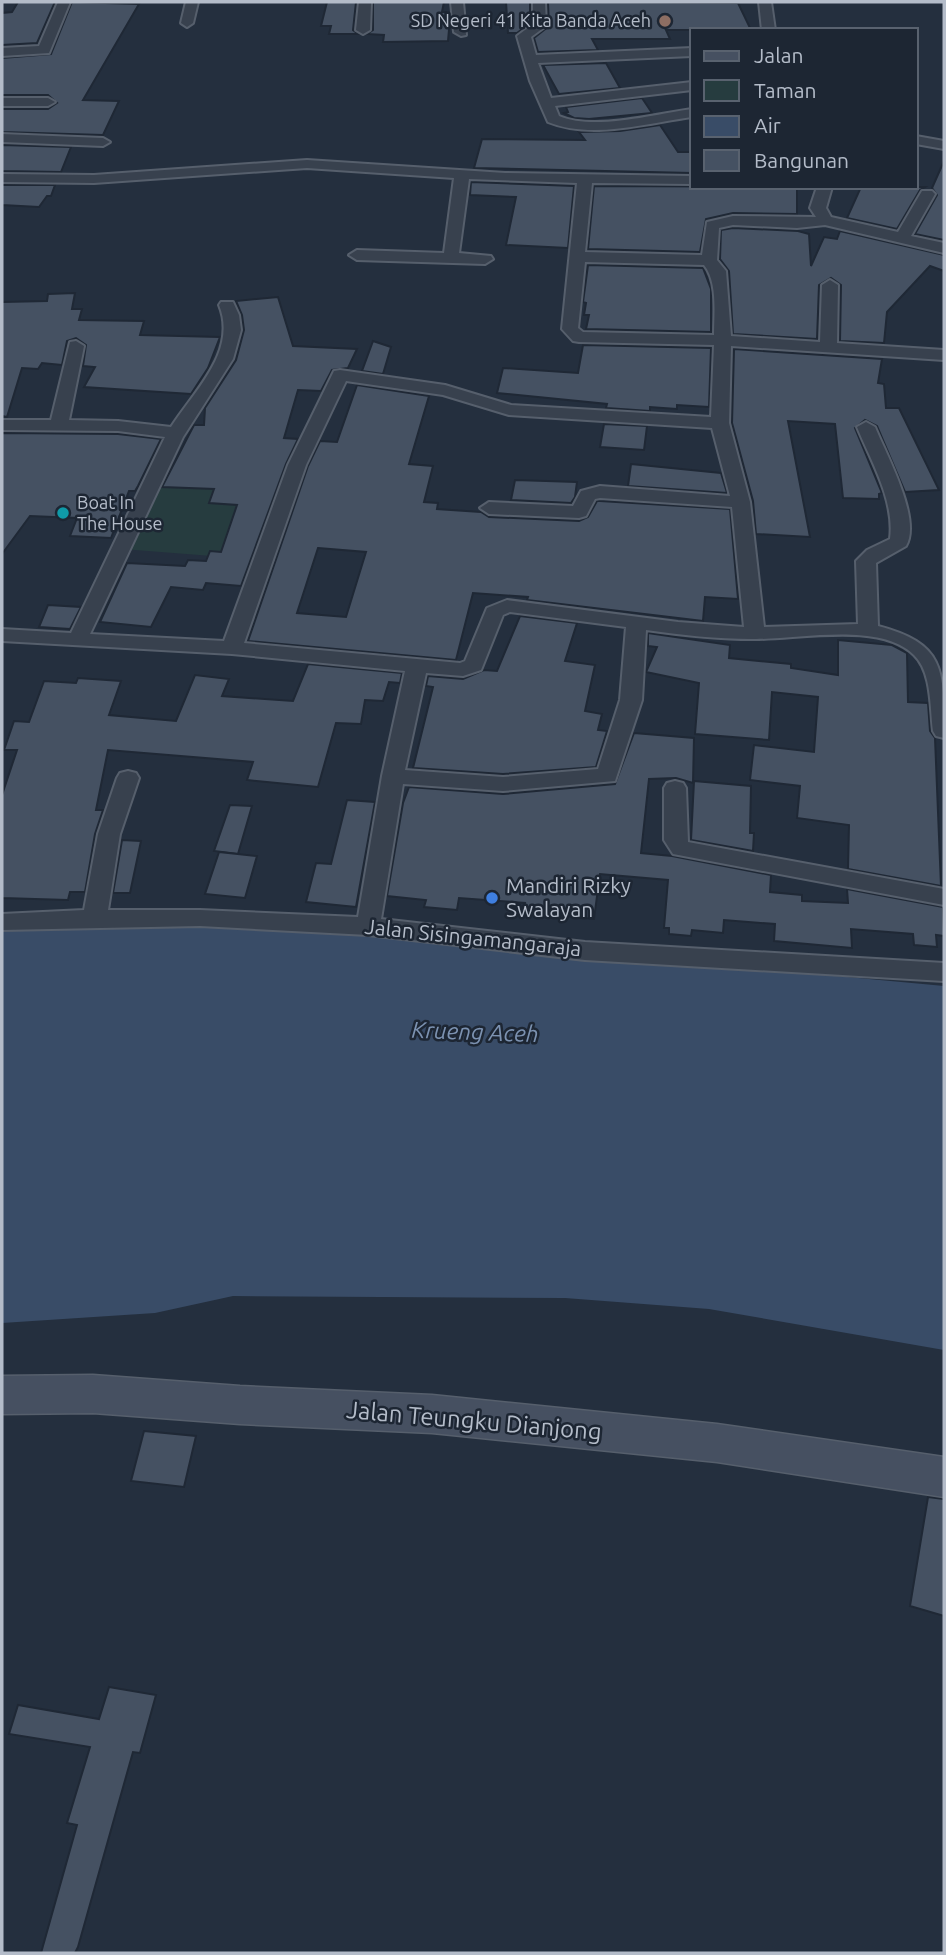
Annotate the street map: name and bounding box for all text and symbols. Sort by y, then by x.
place label: SD Negeri 41 Kita Banda Aceh [411,10,651,30]
marker: SD Negeri 41 Kita Banda Aceh [657,13,673,29]
legend [690,28,918,189]
text: Jalan [754,43,803,67]
text: Taman [754,78,817,102]
text: Air [754,113,781,137]
text: Bangunan [754,148,849,172]
place label: Boat In The House [77,492,162,533]
marker: Boat In The House [55,505,71,521]
place label: Mandiri Rizky Swalayan [506,873,631,921]
marker: Mandiri Rizky Swalayan [484,890,500,906]
street label: Jalan Sisingamangaraja [364,914,583,960]
water label: Krueng Aceh [411,1017,539,1046]
street label: Jalan Teungku Dianjong [345,1396,603,1445]

